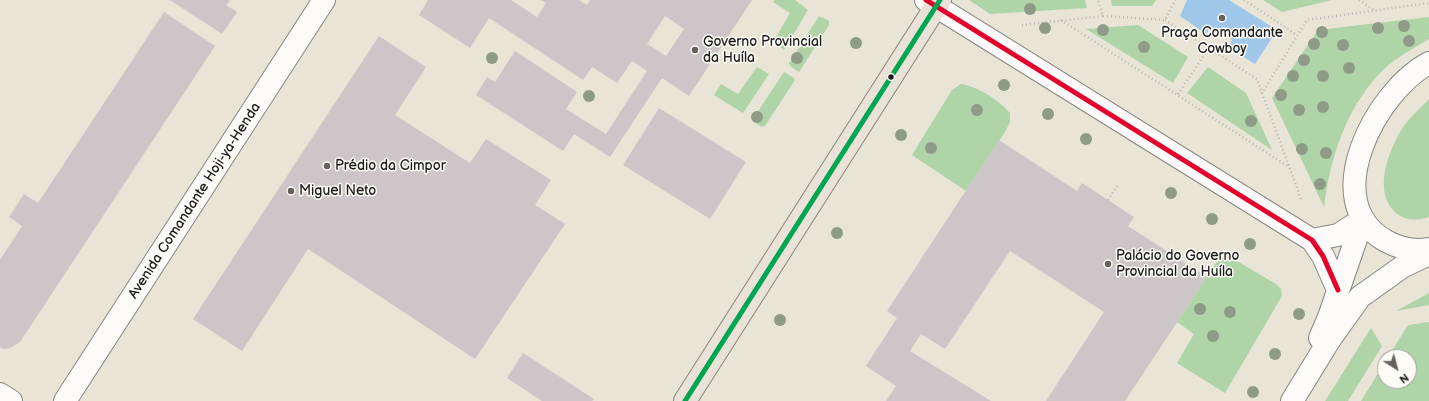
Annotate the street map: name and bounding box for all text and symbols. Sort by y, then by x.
marker: Praça Comandante Cowboy [1217,13,1227,23]
place label: Praça Comandante Cowboy [1161,25,1283,58]
place label: Governo Provincial da Huíla [703,34,822,66]
marker: Governo Provincial da Huíla [690,45,700,55]
unlabelled marker [886,72,896,82]
street label: Avenida Comandante Hoji-ya-Henda [125,100,265,302]
place label: Prédio da Cimpor [335,158,446,174]
marker: Prédio da Cimpor [322,161,332,171]
place label: Miguel Neto [299,183,376,199]
marker: Miguel Neto [286,186,296,196]
place label: Palácio do Governo Provincial da Huíla [1116,248,1239,280]
marker: Palácio do Governo Provincial da Huíla [1103,259,1113,269]
north arrow [1377,349,1417,389]
text: N [1397,371,1411,386]

